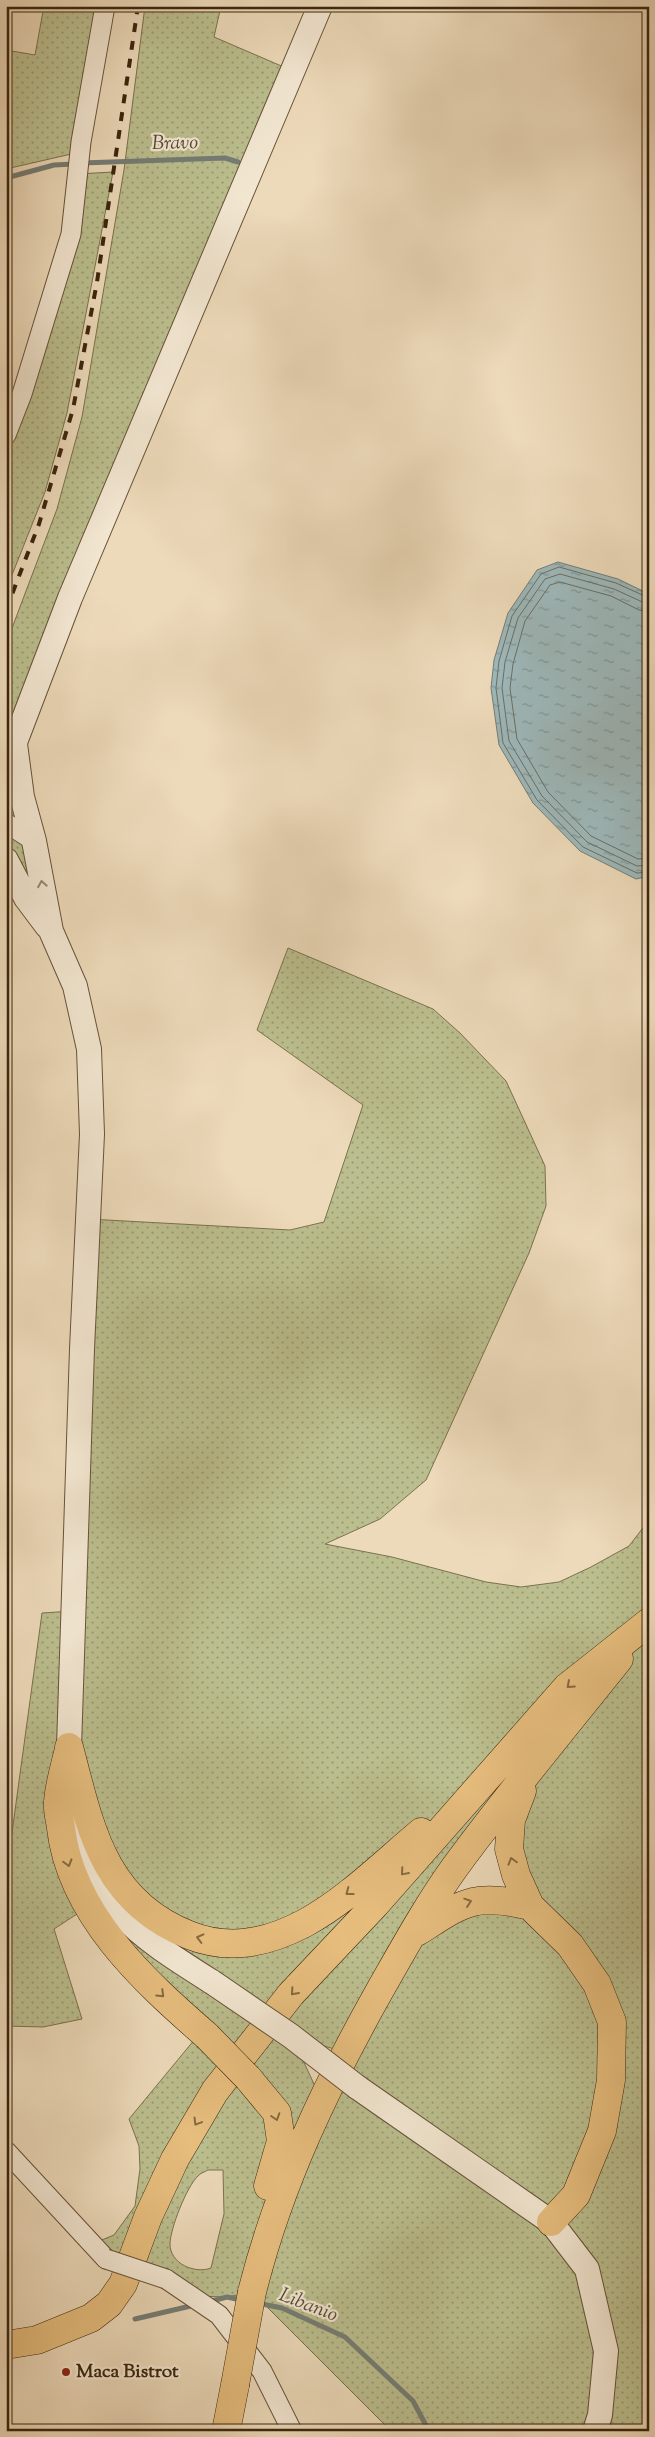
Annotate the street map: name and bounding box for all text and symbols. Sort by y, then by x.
water label: Bravo [152,129,198,159]
one-way arrow [37,879,47,888]
one-way arrow [566,1680,575,1689]
one-way arrow [507,1856,518,1865]
one-way arrow [62,1859,73,1868]
one-way arrow [401,1867,410,1876]
one-way arrow [345,1886,354,1895]
one-way arrow [464,1898,472,1908]
one-way arrow [196,1933,205,1944]
one-way arrow [290,1986,299,1995]
one-way arrow [155,1989,164,1998]
one-way arrow [270,2112,280,2121]
one-way arrow [193,2116,203,2125]
water label: Libanio [274,2282,342,2330]
place label: Maca Bistrot [76,2359,179,2386]
marker: Maca Bistrot [60,2366,72,2378]

